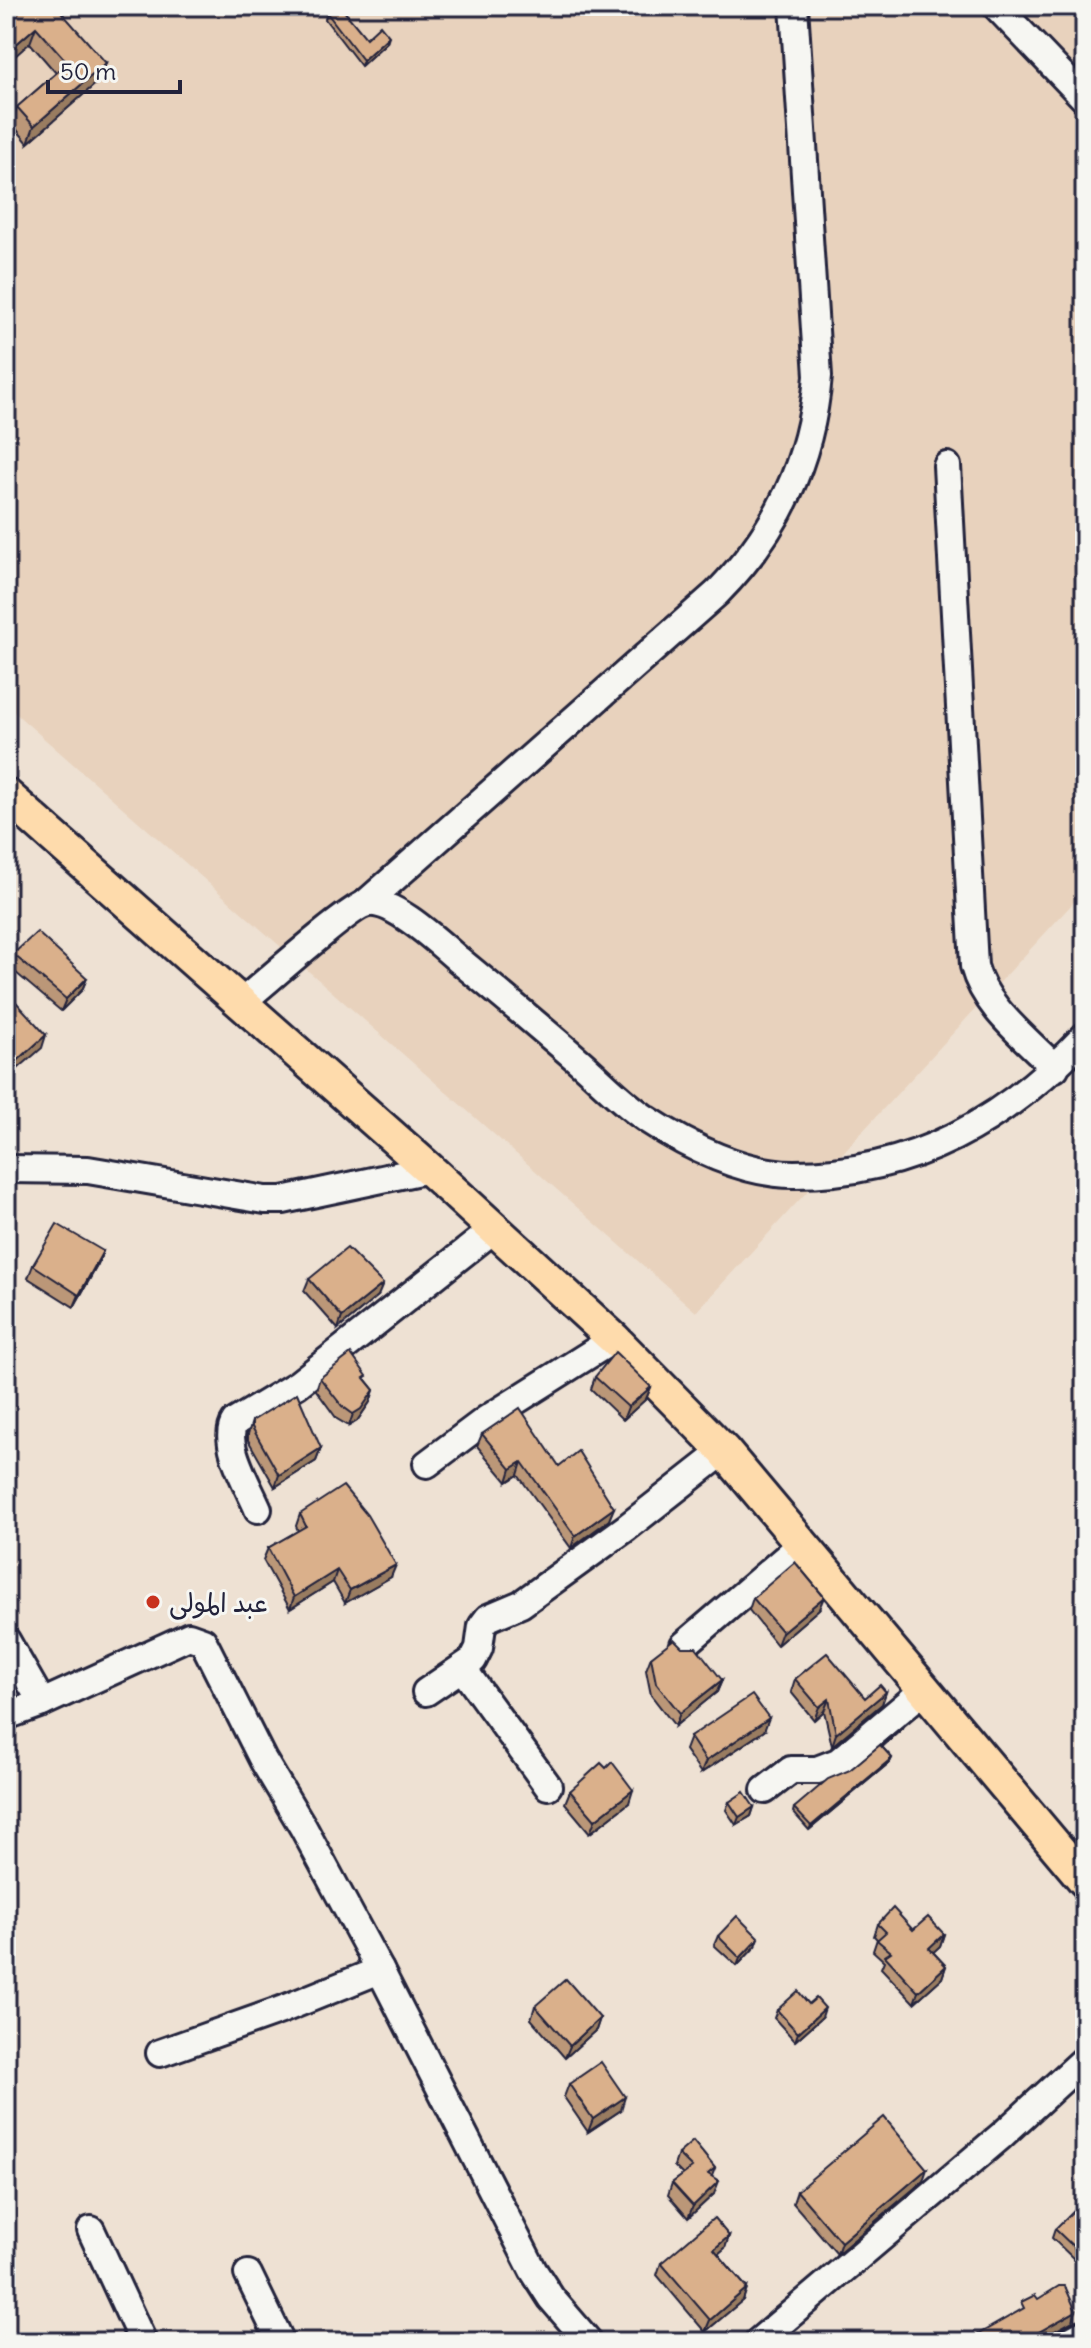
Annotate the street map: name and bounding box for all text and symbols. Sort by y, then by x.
scale bar [48,44,180,94]
text: 50 m [60,56,116,86]
place label: عبد المولى [169,1586,268,1620]
marker: عبد المولى [144,1593,162,1611]

